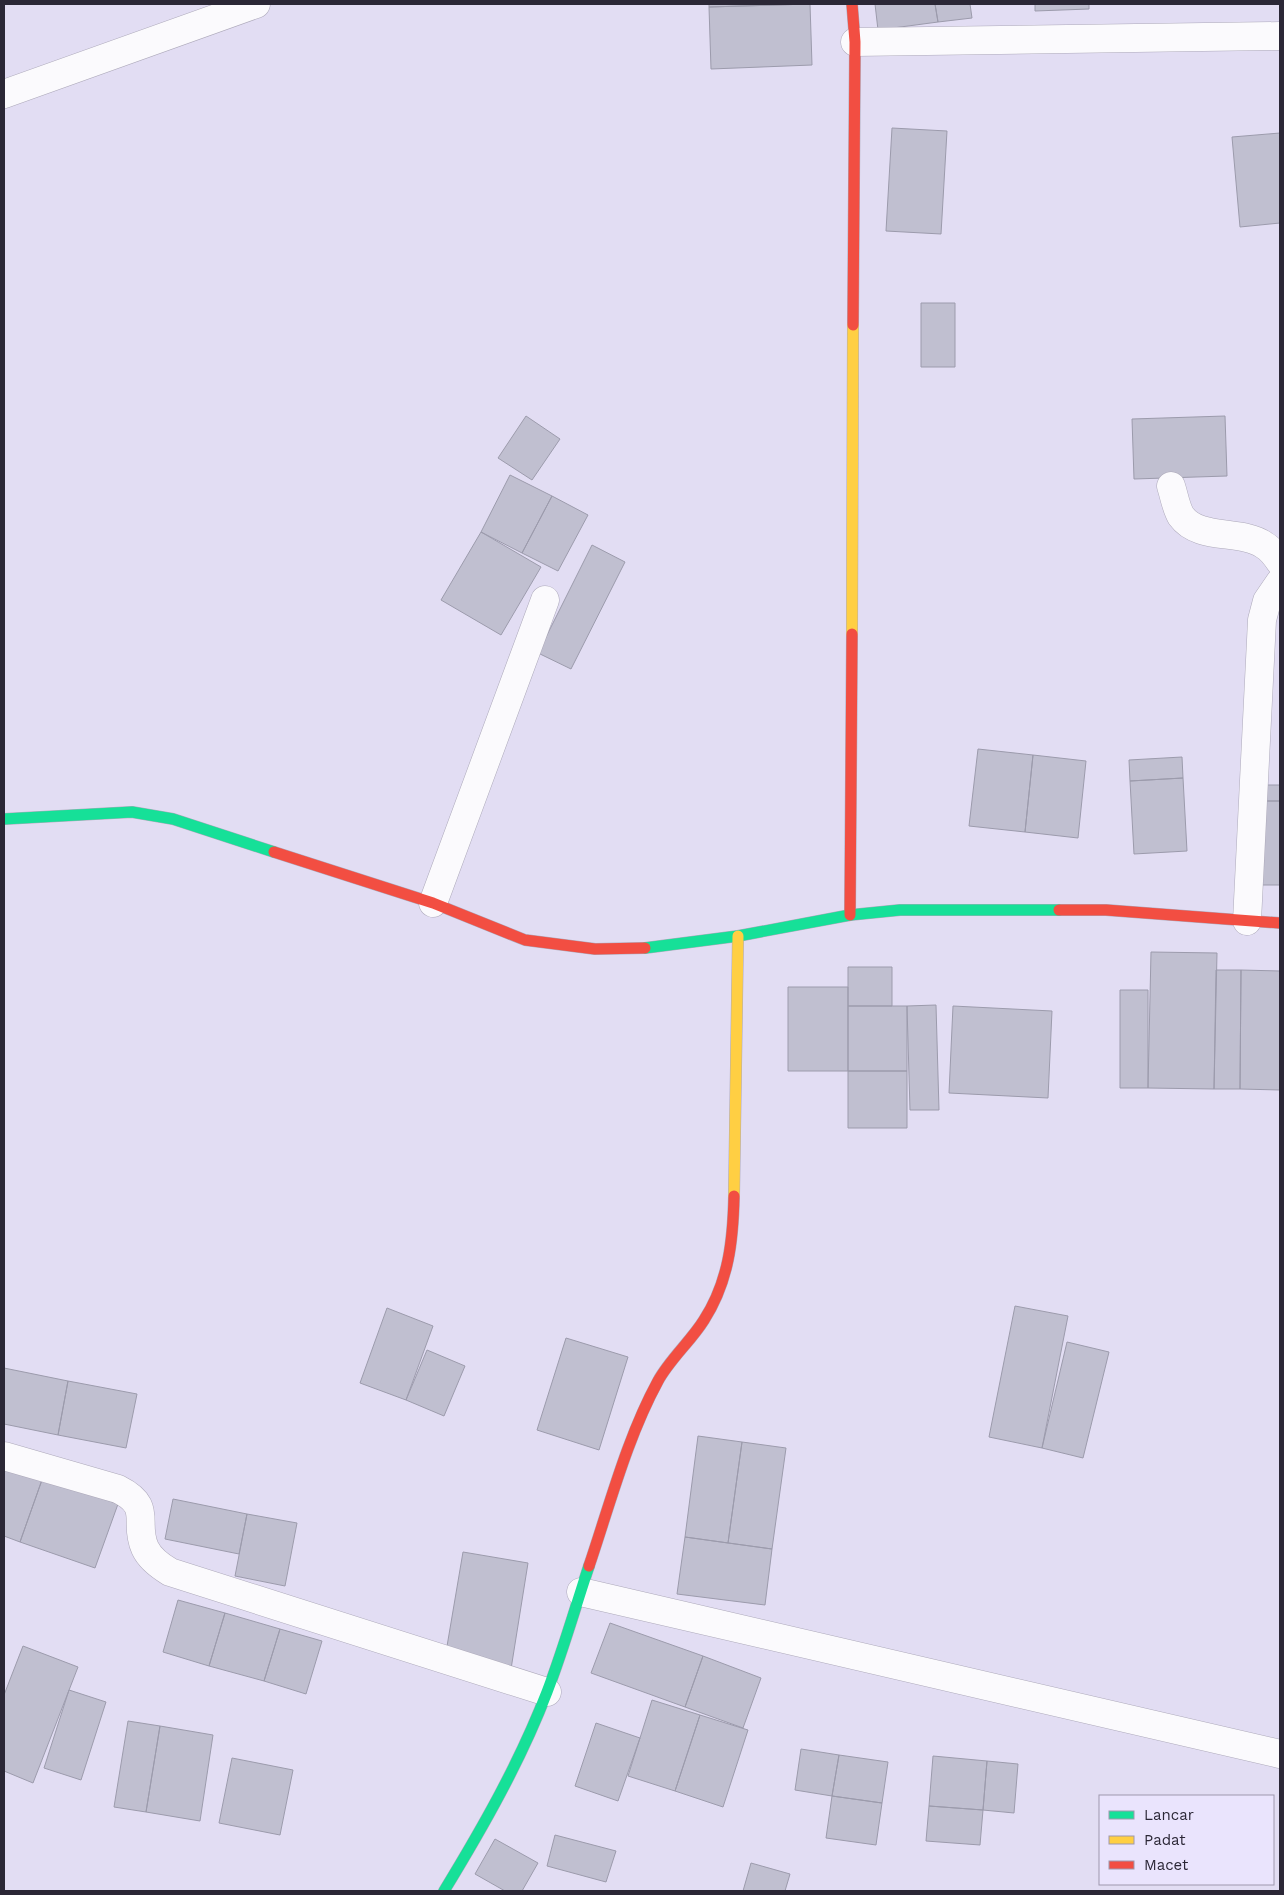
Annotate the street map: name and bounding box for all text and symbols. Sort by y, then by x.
legend [1099,1795,1274,1885]
text: Lancar [1144,1806,1194,1824]
text: Padat [1144,1831,1186,1849]
text: Macet [1144,1856,1189,1874]

